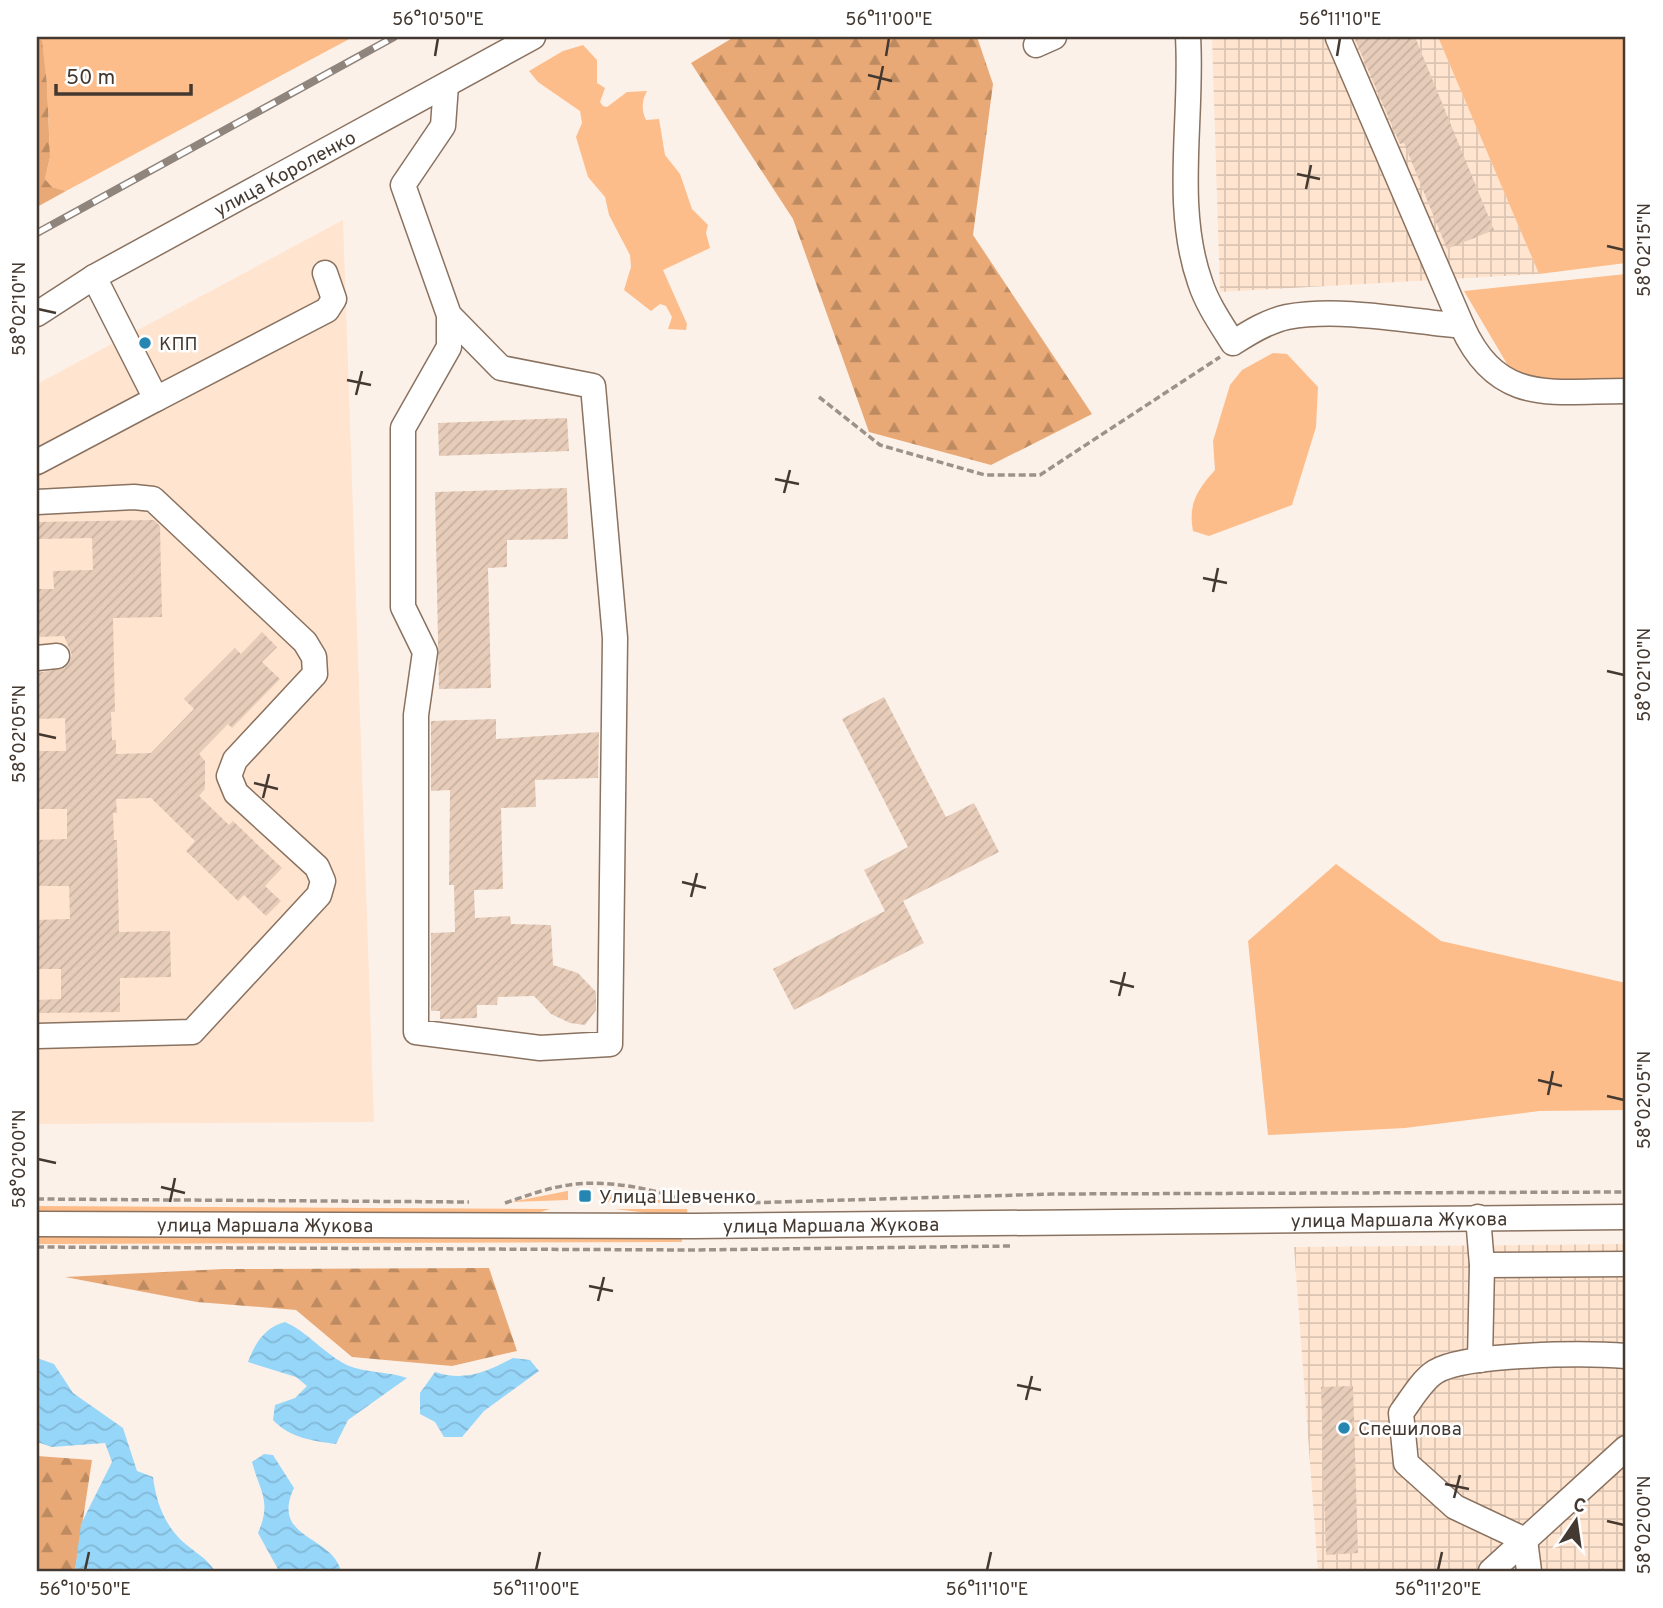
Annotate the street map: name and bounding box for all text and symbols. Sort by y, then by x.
text: 56°10'50"E [392,9,484,32]
text: 56°11'00"E [845,9,933,32]
text: 56°11'10"E [1299,9,1381,32]
scale bar [56,52,191,96]
text: 50 m [66,65,115,92]
street label: улица Короленко [210,126,361,223]
text: 58°02'15"N [1634,203,1657,297]
text: 58°02'10"N [9,262,32,356]
place label: КПП [159,333,198,357]
marker: КПП [137,335,153,351]
text: 58°02'10"N [1634,628,1657,722]
text: 58°02'05"N [9,685,32,783]
text: 58°02'05"N [1634,1051,1657,1149]
text: 58°02'00"N [9,1110,32,1208]
place label: Улица Шевченко [599,1186,756,1210]
marker: Улица Шевченко [577,1188,593,1204]
street label: улица Маршала Жукова [1291,1208,1507,1234]
street label: улица Маршала Жукова [157,1214,373,1239]
street label: улица Маршала Жукова [723,1214,939,1240]
place label: Спешилова [1358,1418,1462,1442]
marker: Спешилова [1336,1420,1352,1436]
text: 58°02'00"N [1634,1476,1657,1574]
north arrow [1540,1486,1610,1556]
text: С [1571,1493,1588,1519]
text: 56°10'50"E [39,1579,131,1602]
text: 56°11'00"E [492,1579,580,1602]
text: 56°11'10"E [946,1579,1028,1602]
text: 56°11'20"E [1394,1579,1482,1602]

